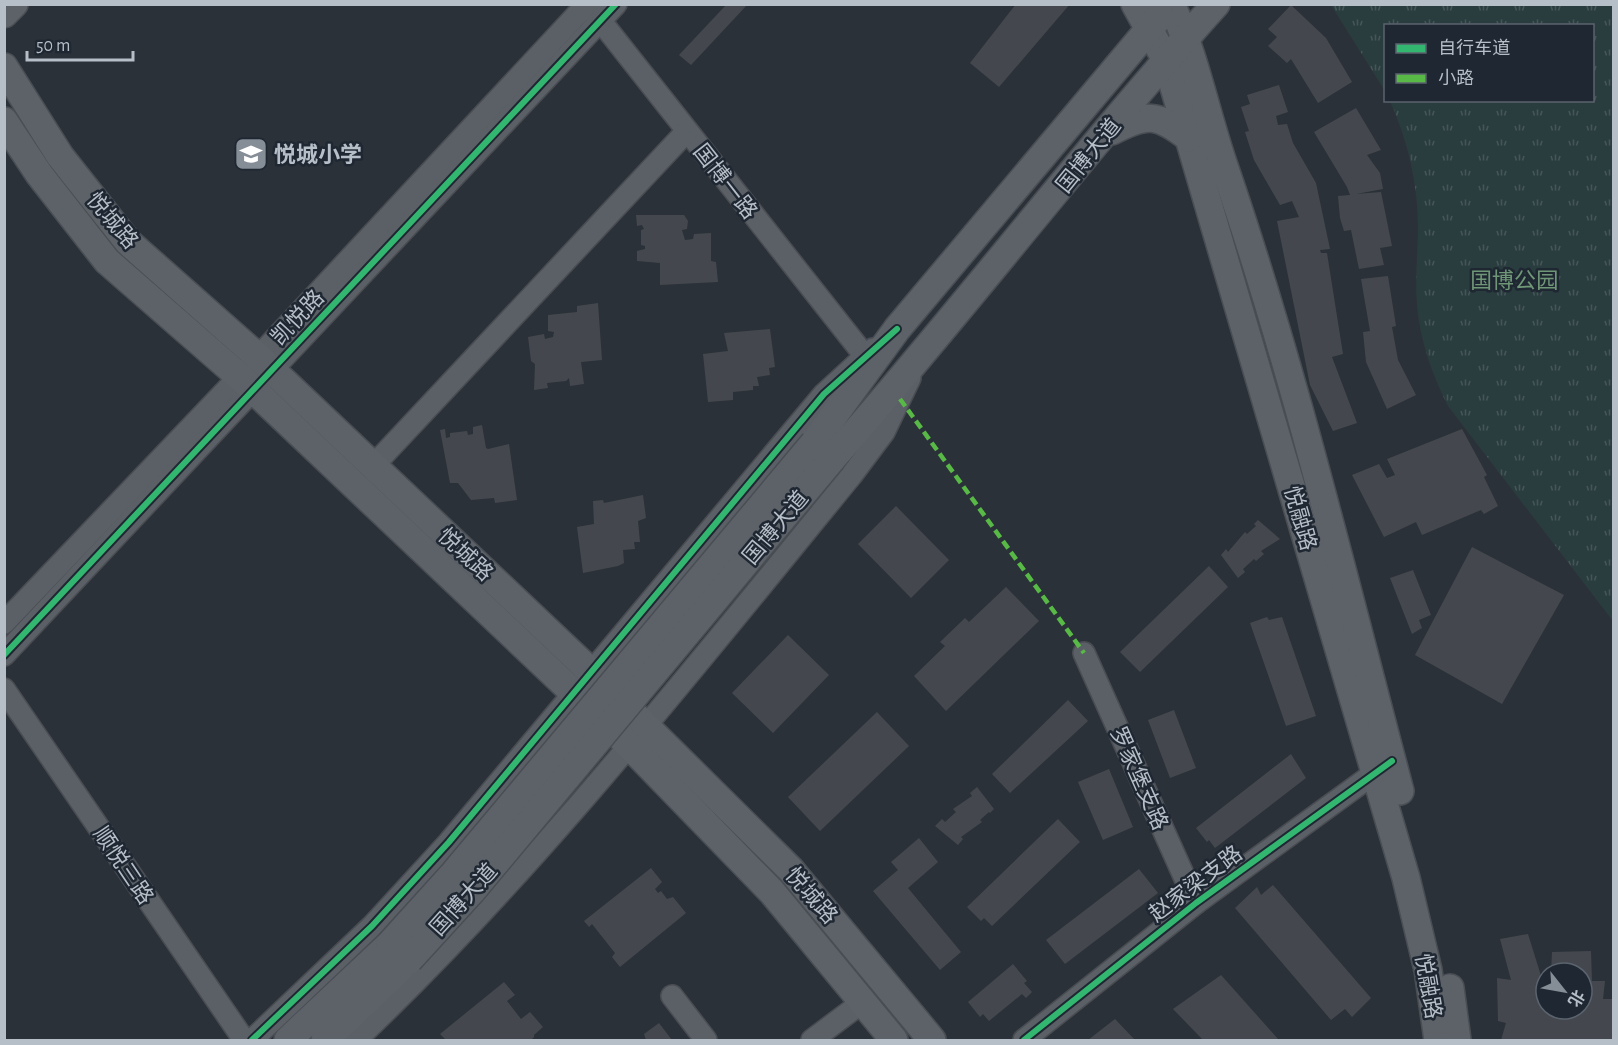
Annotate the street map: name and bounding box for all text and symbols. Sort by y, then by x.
scale bar [27,24,134,62]
legend [1384,24,1594,102]
text: 50 m [36,37,70,55]
text: 自行车道 [1438,38,1510,58]
text: 小路 [1438,68,1474,88]
street label: 国博大道 [1052,114,1125,197]
school or university icon: 悦城小学 [233,136,269,172]
street label: 国博一路 [689,140,762,223]
place label: 悦城小学 [274,143,362,166]
street label: 悦城路 [83,188,143,253]
park label: 国博公园 [1470,269,1558,292]
street label: 凯悦路 [266,285,328,349]
street label: 悦融路 [1280,483,1321,553]
street label: 国博大道 [738,486,812,568]
street label: 悦城路 [434,523,498,585]
street label: 罗家堡支路 [1107,723,1172,833]
street label: 顺悦三路 [89,822,158,908]
street label: 赵家梁支路 [1144,841,1246,926]
street label: 国博大道 [425,859,501,940]
street label: 悦城路 [781,863,842,928]
street label: 悦融路 [1411,952,1446,1021]
north arrow [1534,961,1594,1021]
text: 北 [1565,987,1588,1010]

